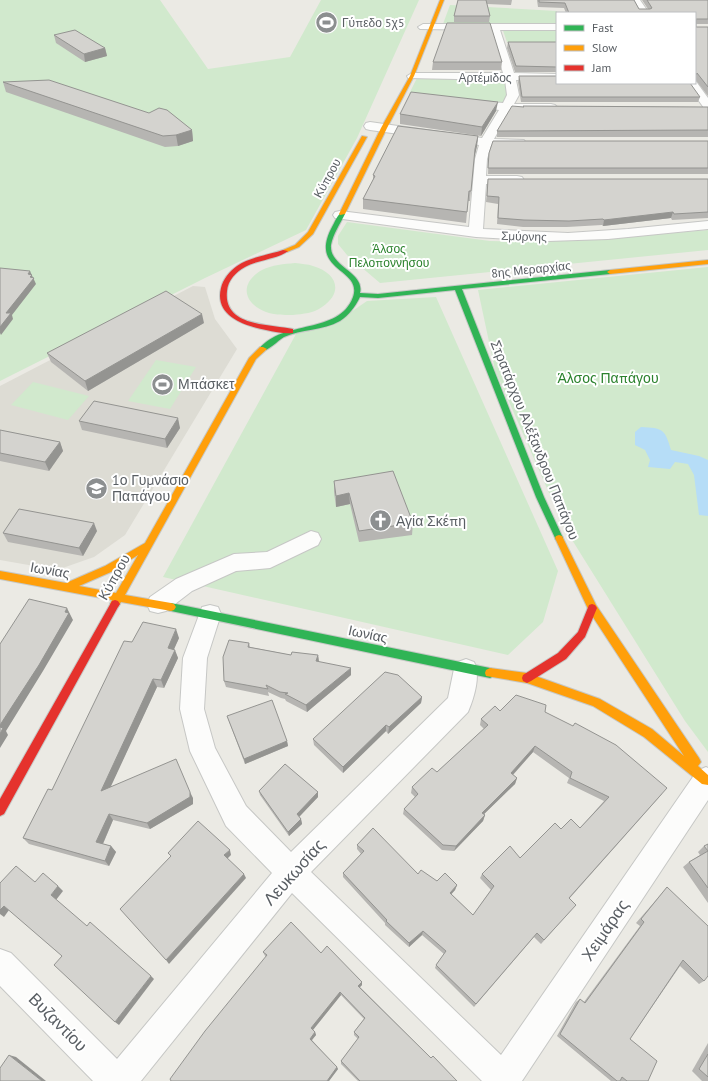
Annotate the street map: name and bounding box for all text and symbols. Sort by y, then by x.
sports icon: Γύπεδο 5χ5 [313,9,339,35]
legend [556,12,696,84]
place label: Γύπεδο 5χ5 [342,15,404,30]
text: Fast [592,20,613,35]
text: Slow [592,40,617,55]
text: Jam [591,60,611,75]
street label: Αρτέμιδος [458,70,512,85]
street label: Κύπρου [310,156,344,200]
street label: Σμύρνης [501,228,547,244]
park label: Άλσος Πελοποννήσου [349,241,429,270]
street label: 8ης Μεραρχίας [491,257,572,281]
street label: Στρατάρχου Αλέξανδρου Παπάγου [487,338,583,542]
park label: Άλσος Παπάγου [557,369,659,387]
sports icon: Μπάσκετ [149,371,175,397]
place label: Μπάσκετ [178,375,235,393]
place label: 1ο Γυμνάσιο Παπάγου [112,471,189,505]
school or university icon: 1ο Γυμνάσιο Παπάγου [83,475,109,501]
church icon: Αγία Σκέπη [367,508,393,534]
place label: Αγία Σκέπη [396,512,466,530]
street label: Κύπρου [94,551,134,603]
street label: Ιωνίας [29,558,71,582]
street label: Ιωνίας [347,621,390,647]
street label: Λευκωσίας [258,834,330,910]
street label: Χειμάρας [576,895,634,965]
street label: Βυζαντίου [24,988,92,1056]

